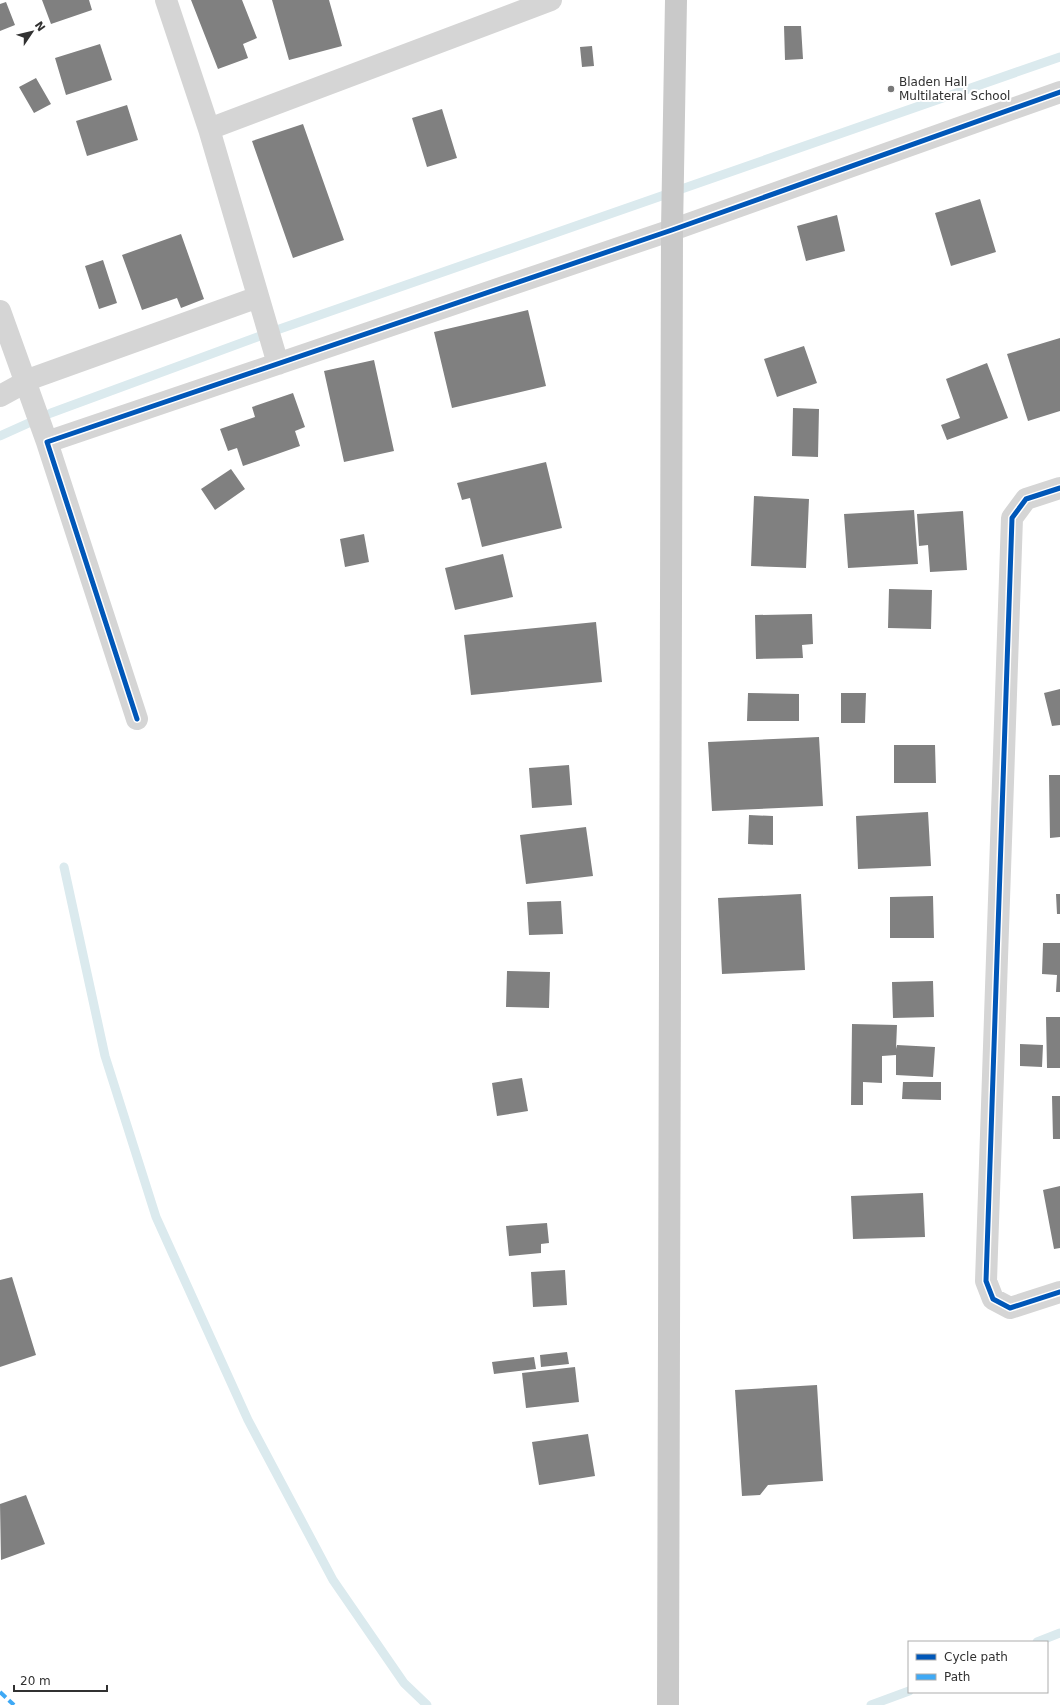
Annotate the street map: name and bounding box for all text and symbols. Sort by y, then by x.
north arrow [12,12,52,52]
text: N [32,19,48,34]
place label: Bladen Hall Multilateral School [899,75,1010,103]
marker: Bladen Hall Multilateral School [886,84,896,94]
legend [908,1641,1048,1693]
text: Cycle path [944,1650,1008,1664]
scale bar [14,1667,107,1693]
text: Path [944,1670,970,1684]
text: 20 m [20,1674,51,1688]

